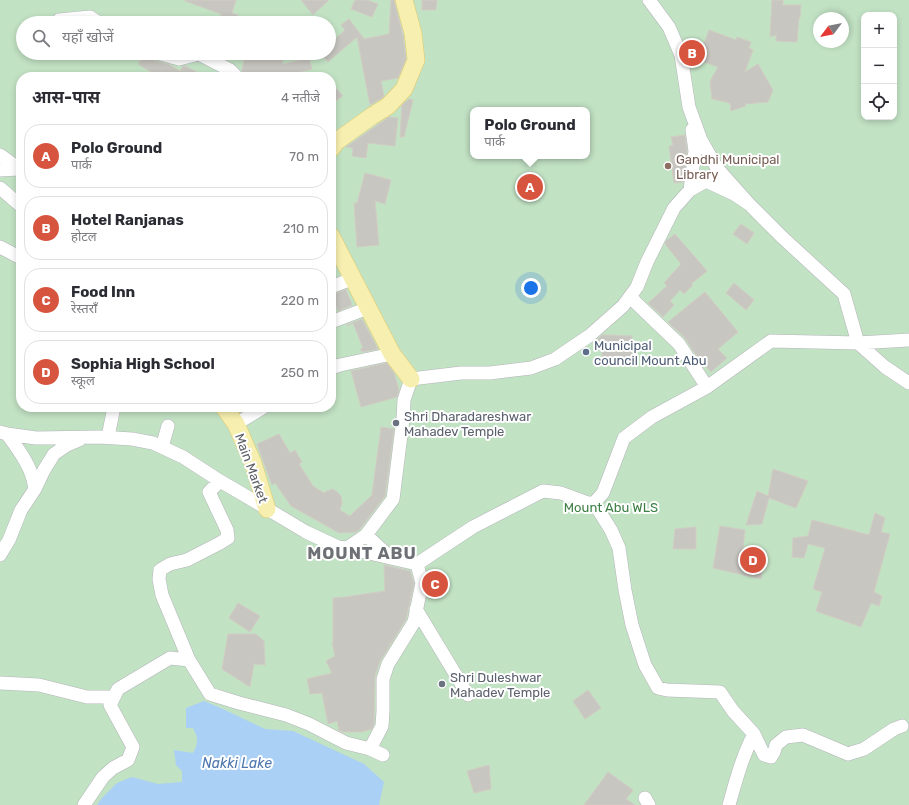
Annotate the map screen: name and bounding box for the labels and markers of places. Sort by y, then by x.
pin: B [679,38,705,68]
place label: Gandhi Municipal Library [676,152,779,182]
marker: Gandhi Municipal Library [663,161,673,171]
pin: A [517,172,543,202]
place label: Municipal council Mount Abu [594,338,707,368]
marker: Municipal council Mount Abu [581,347,591,357]
place label: Shri Dharadareshwar Mahadev Temple [404,409,531,439]
marker: Shri Dharadareshwar Mahadev Temple [391,418,401,428]
pin: D [740,545,766,575]
pin: C [422,569,448,599]
place label: Shri Duleshwar Mahadev Temple [450,670,550,700]
marker: Shri Duleshwar Mahadev Temple [437,679,447,689]

